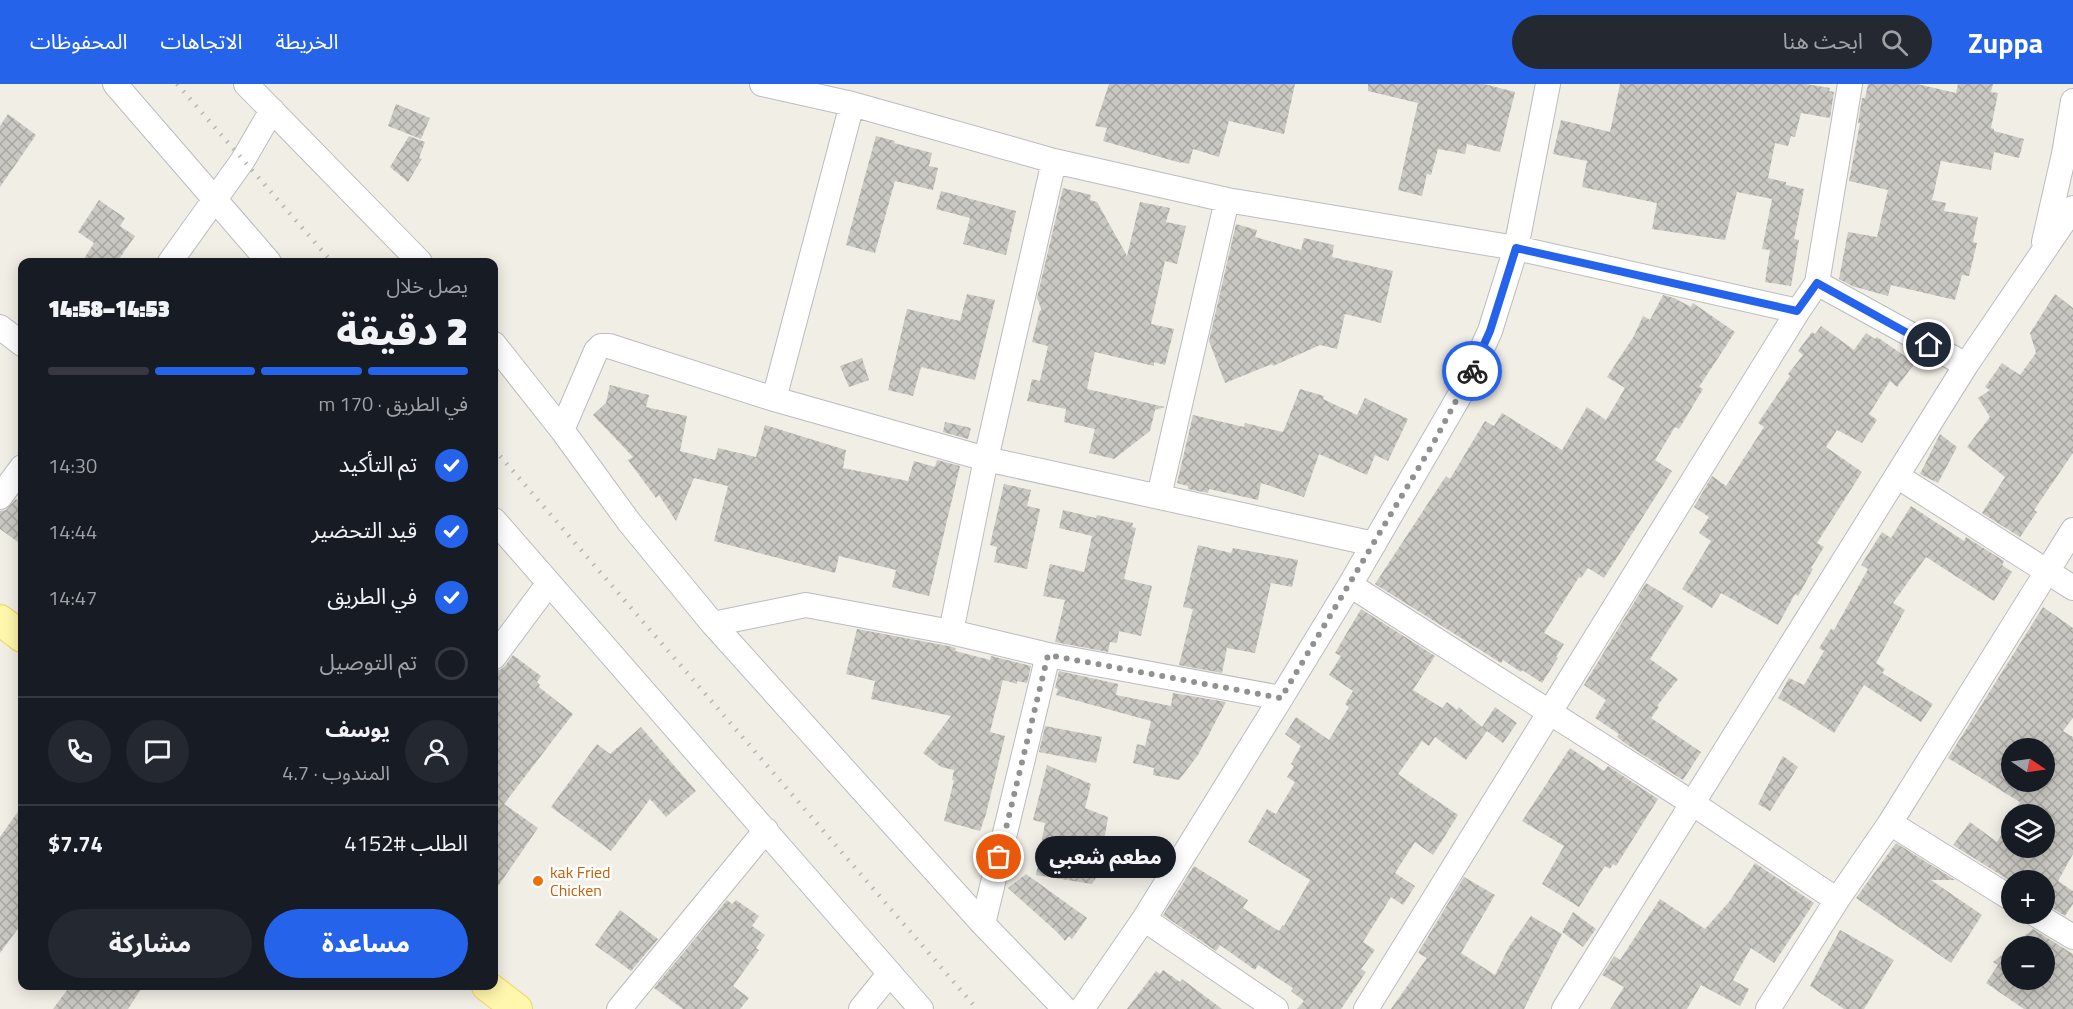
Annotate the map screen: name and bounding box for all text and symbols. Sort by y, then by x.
search box [1512,15,1932,69]
text: Zuppa [1968,21,2043,64]
text: ابحث هنا [1782,24,1863,58]
text: المحفوظات [30,25,127,57]
text: الاتجاهات [160,25,242,57]
text: الخريطة [275,25,338,57]
icon: search [1878,26,1911,59]
text: يصل خلال [386,270,468,301]
text: 14:53–14:58 [48,292,170,326]
text: 2 دقيقة [336,301,468,360]
pin [1903,319,1954,370]
icon: home [1912,328,1945,361]
courier [1442,341,1502,401]
icon: bike [1456,355,1489,388]
text: في الطريق · 170 m [318,388,468,419]
text: تم التأكيد [339,447,417,481]
icon: check [435,449,468,482]
text: 14:30 [48,450,97,481]
text: قيد التحضير [311,513,417,547]
icon: check [435,515,468,548]
text: 14:44 [48,516,97,547]
text: في الطريق [327,579,417,613]
icon: check [435,581,468,614]
text: 14:47 [48,582,97,613]
text: تم التوصيل [320,645,417,679]
text: يوسف [325,712,390,746]
button: phone [48,720,111,783]
button: chat [126,720,189,783]
button: person [405,720,468,783]
north arrow [2001,738,2055,792]
map controls [2001,738,2055,990]
text: المندوب · 4.7 [282,757,390,788]
button: layers [2001,804,2055,858]
text: الطلب #4152 [344,826,468,860]
text: $7.74 [48,827,103,861]
pin [973,831,1024,882]
callout: مطعم شعبي [1035,836,1176,878]
icon: bag [982,840,1015,873]
text: مطعم شعبي [1049,841,1162,872]
place label: kak Fried Chicken [550,860,610,902]
button: + [2001,870,2055,924]
marker: kak Fried Chicken [531,874,545,888]
button: مشاركة [48,909,252,978]
button: مساعدة [264,909,468,978]
button: − [2001,936,2055,990]

